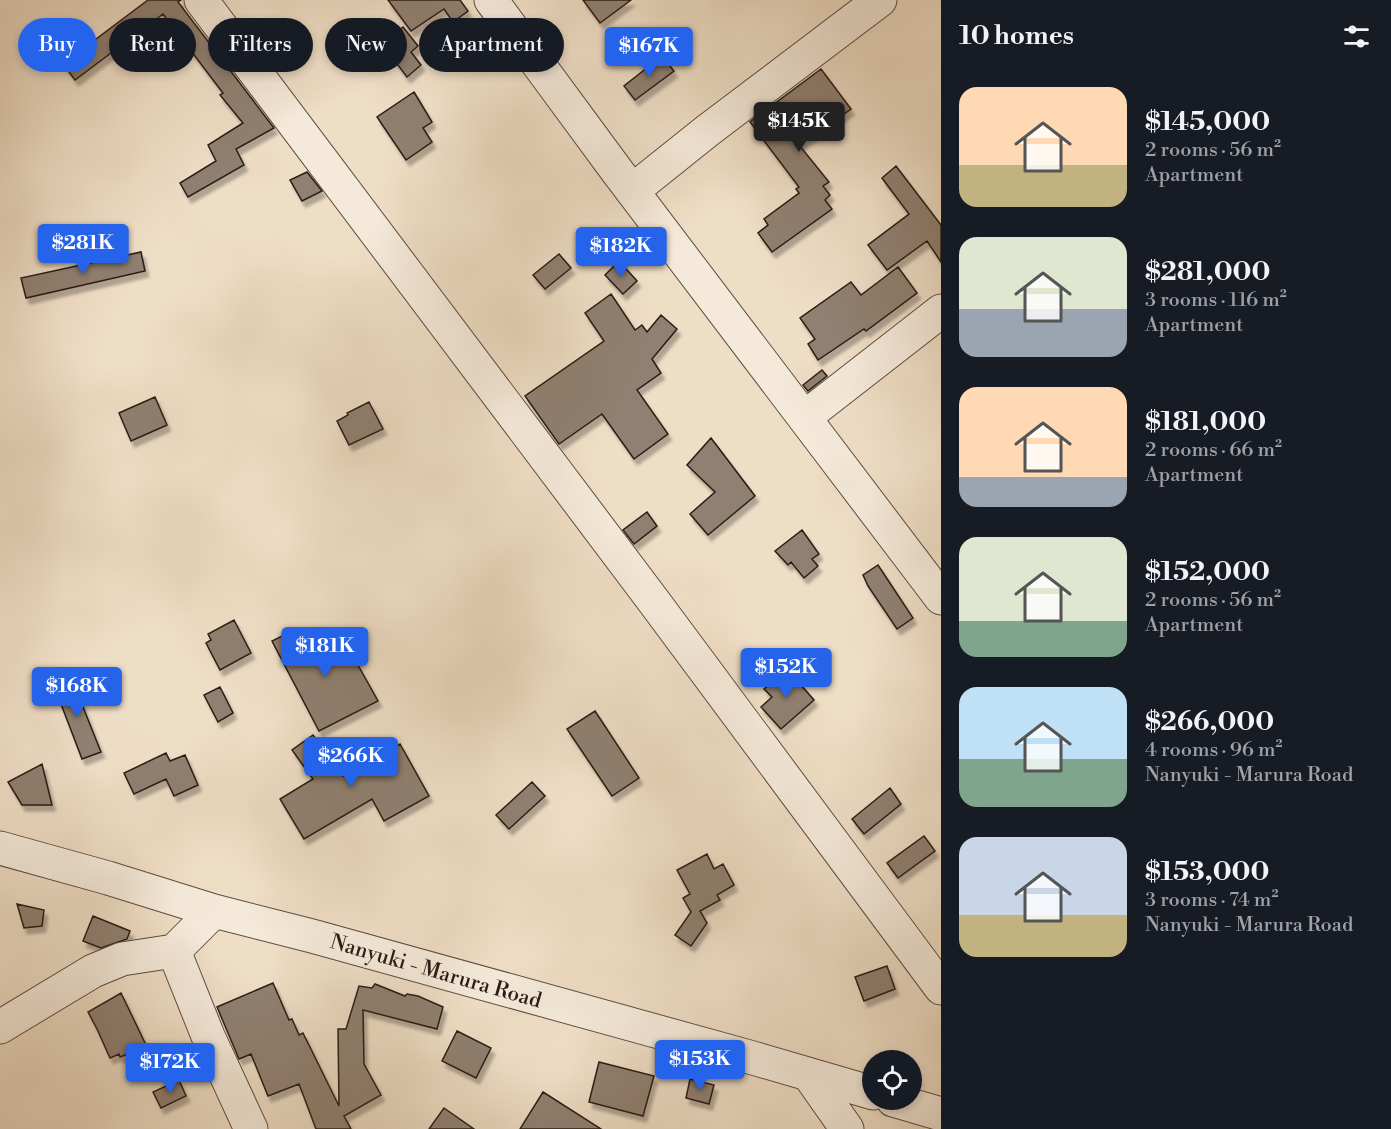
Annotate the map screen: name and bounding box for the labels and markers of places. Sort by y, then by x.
pin: $167K [607,27,691,78]
pin: $145K [757,102,841,153]
pin: $281K [41,224,125,275]
pin: $182K [579,227,663,278]
pin: $181K [283,627,367,678]
pin: $152K [744,648,828,699]
pin: $168K [35,667,119,718]
pin: $266K [309,737,393,788]
pin: $153K [658,1040,742,1091]
pin: $172K [128,1043,212,1094]

